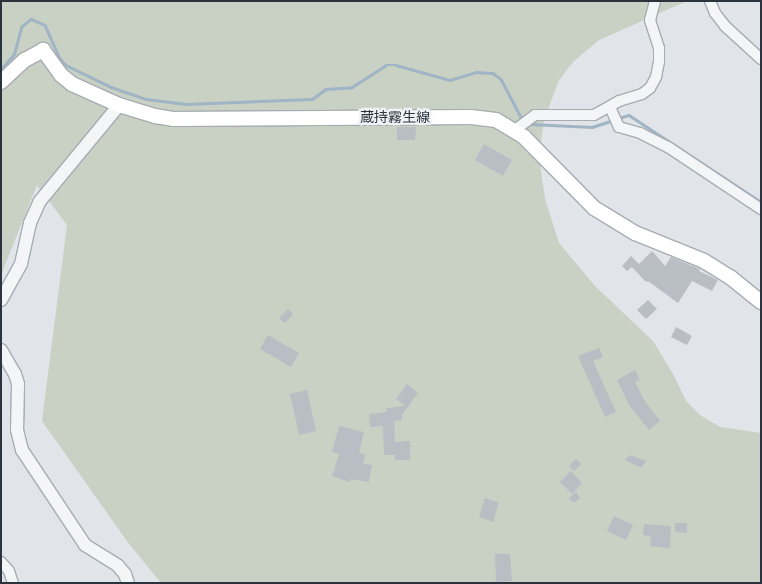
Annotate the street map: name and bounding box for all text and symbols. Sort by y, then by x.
street label: 蔵持霧生線 [360,109,430,125]

